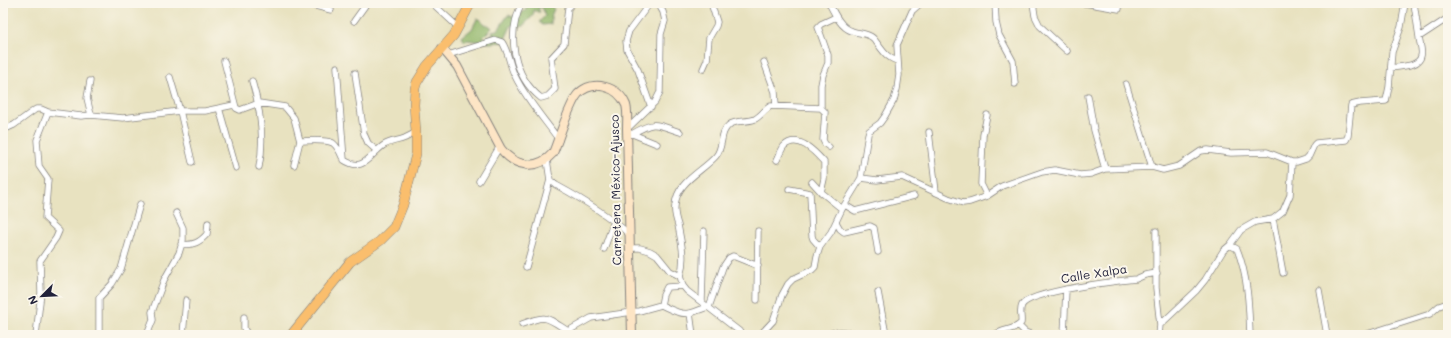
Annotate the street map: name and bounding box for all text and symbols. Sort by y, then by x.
street label: Carretera México-Ajusco [606,115,624,265]
street label: Calle Xalpa [1060,260,1128,286]
north arrow [22,276,62,316]
text: N [24,293,41,307]

